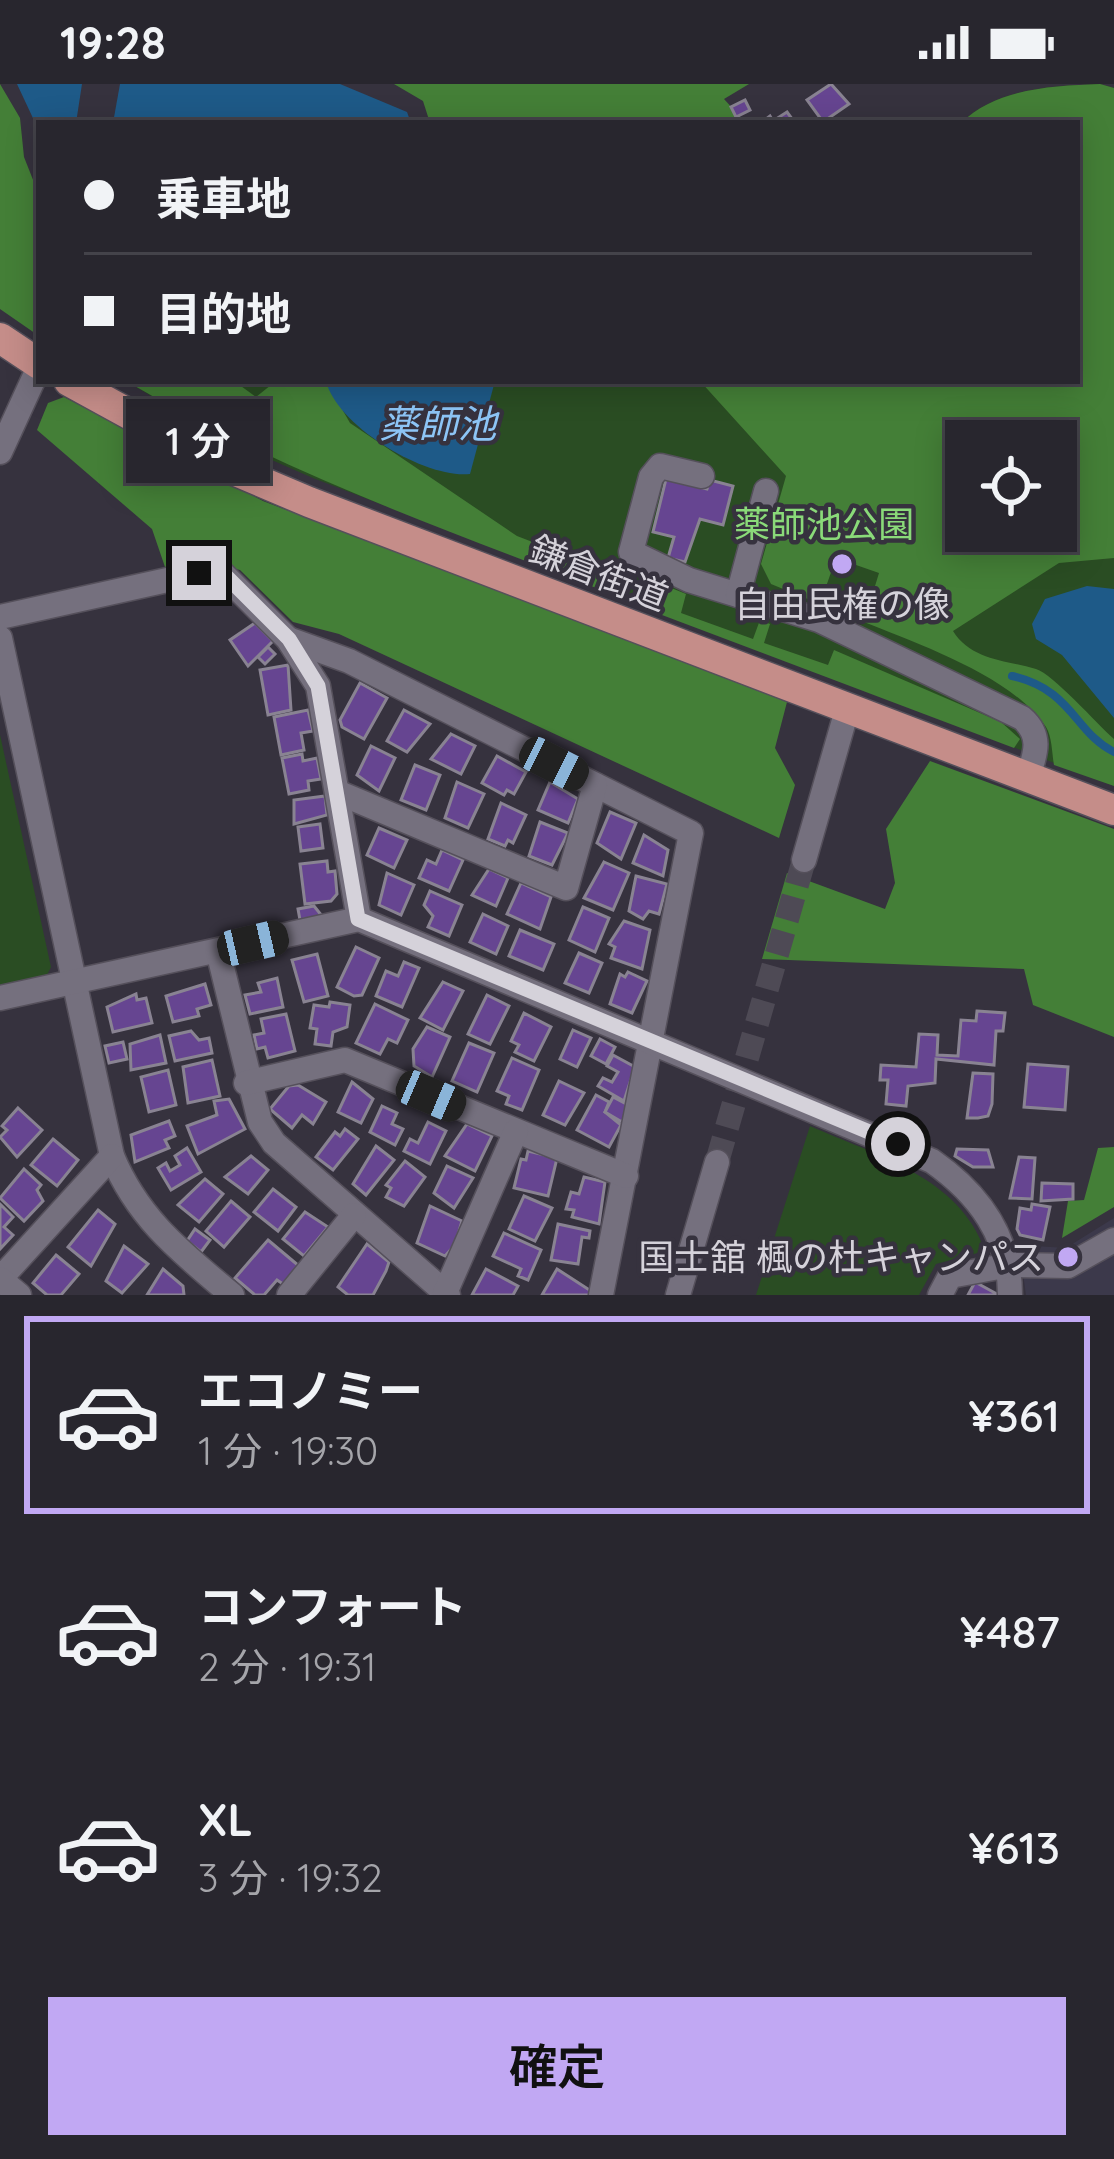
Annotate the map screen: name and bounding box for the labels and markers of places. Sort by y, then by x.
marker: 自由民権の像 [829,551,855,577]
place label: 自由民権の像 [734,581,950,626]
place label: 国士舘 楓の杜キャンパス [638,1234,1044,1279]
marker: 国士舘 楓の杜キャンパス [1055,1244,1081,1270]

